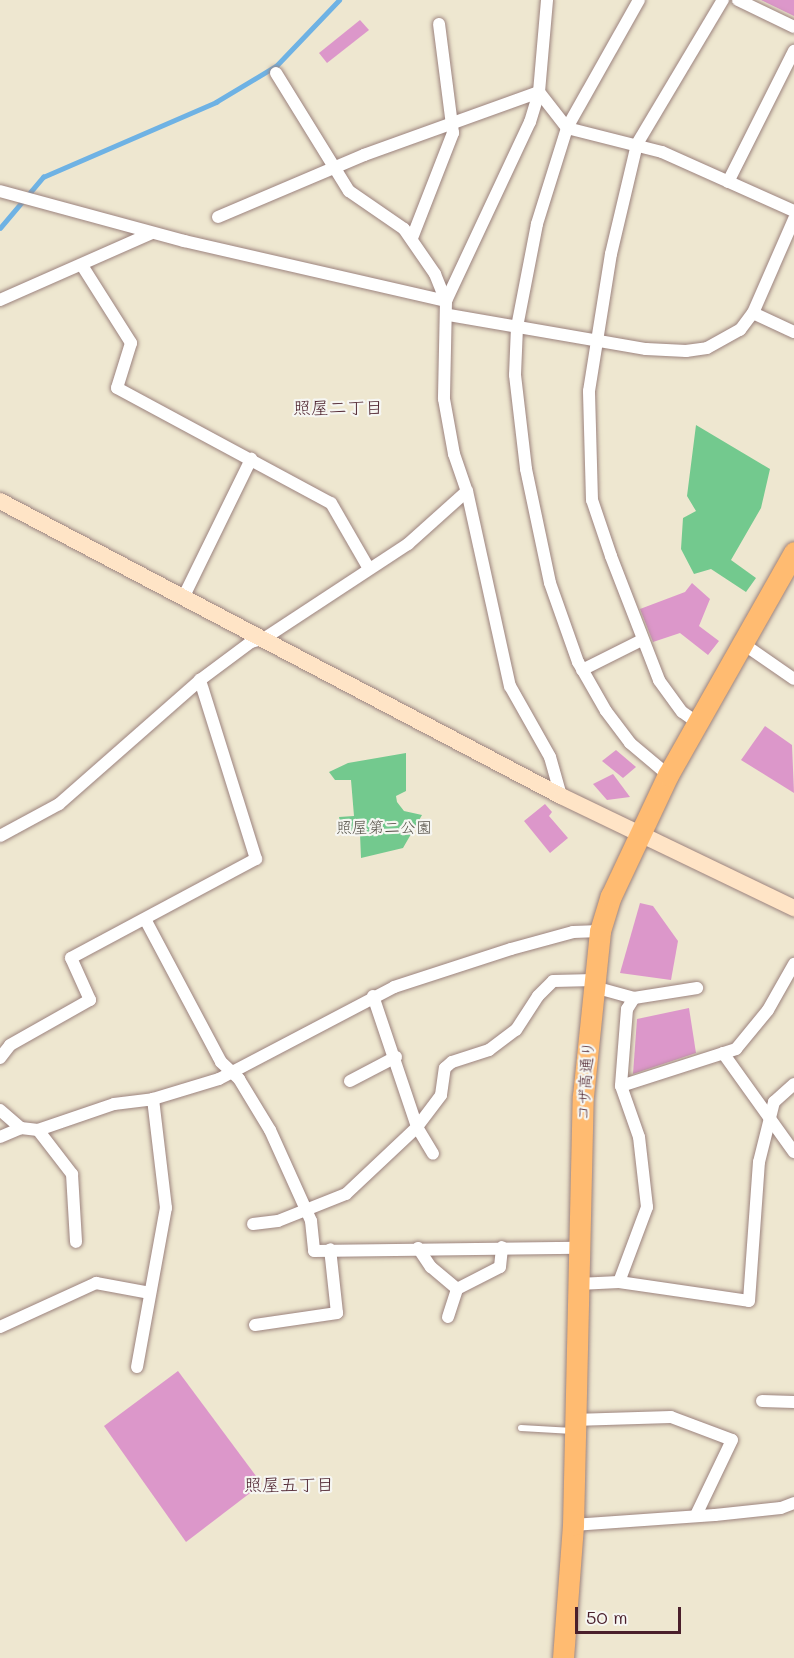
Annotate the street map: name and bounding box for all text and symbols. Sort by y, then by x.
district label: 照屋二丁目 [293,396,383,418]
park label: 照屋第二公園 [336,817,432,837]
street label: コザ高通り [573,1040,597,1122]
district label: 照屋五丁目 [244,1473,334,1495]
scale bar [578,1595,684,1633]
text: 50 m [586,1605,628,1629]

